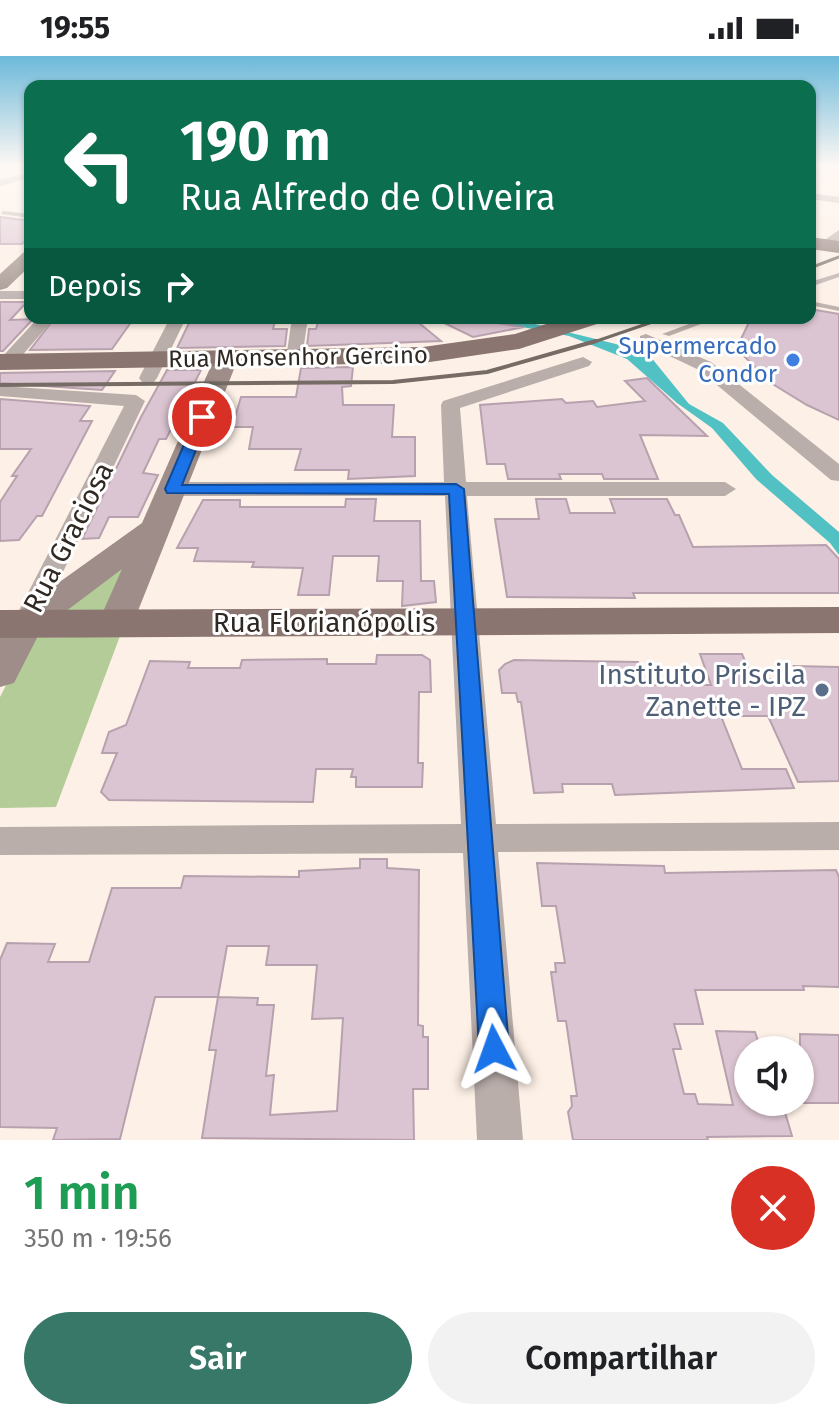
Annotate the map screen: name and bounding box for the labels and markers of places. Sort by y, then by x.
place label: Supermercado Condor [619,332,778,388]
marker: Supermercado Condor [784,351,802,369]
pin [168,383,236,451]
place label: Instituto Priscila Zanette - IPZ [598,658,806,723]
marker: Instituto Priscila Zanette - IPZ [813,681,831,699]

